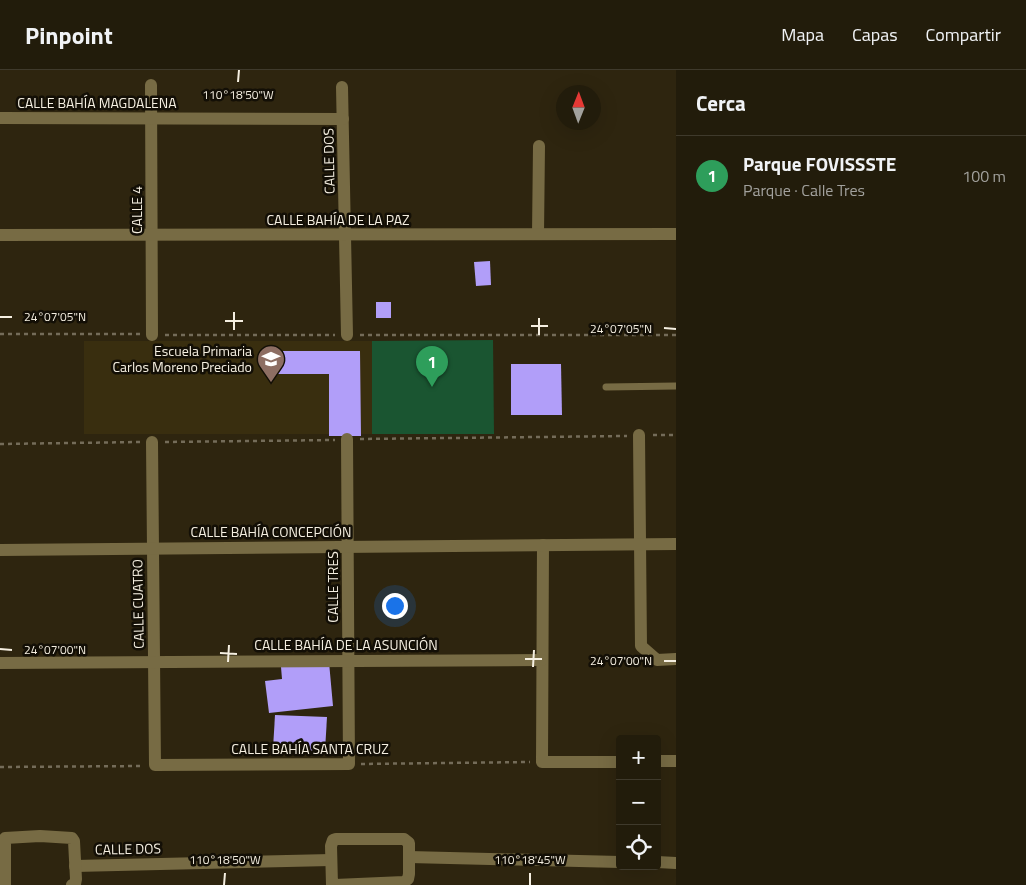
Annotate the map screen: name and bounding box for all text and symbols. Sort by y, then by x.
text: Pinpoint [25,17,113,53]
text: Mapa [781,21,824,48]
text: Capas [852,21,898,48]
text: Compartir [926,21,1001,48]
text: 110°18'50"W [202,85,274,104]
north arrow [556,85,601,130]
text: Cerca [696,87,746,119]
street label: CALLE BAHÍA MAGDALENA [17,92,177,113]
street label: CALLE DOS [317,128,340,194]
text: Parque FOVISSSTE [743,149,896,178]
text: 1 [708,164,716,188]
text: 100 m [962,164,1006,188]
text: Parque · Calle Tres [743,178,865,202]
street label: CALLE 4 [126,186,147,234]
street label: CALLE BAHÍA DE LA PAZ [266,209,410,230]
text: 24°07'05"N [24,307,86,326]
text: 24°07'05"N [590,319,652,338]
place label: Escuela Primaria Carlos Moreno Preciado [112,340,252,377]
school or university icon: Escuela Primaria Carlos Moreno Preciado [256,344,286,383]
pin: 1 [416,346,448,387]
street label: CALLE BAHÍA CONCEPCIÓN [191,521,351,542]
street label: CALLE TRES [322,551,343,623]
street label: CALLE CUATRO [126,559,149,649]
your location [382,593,408,619]
street label: CALLE BAHÍA DE LA ASUNCIÓN [254,634,438,655]
text: 24°07'00"N [24,640,86,659]
text: 24°07'00"N [590,651,652,670]
map controls [616,735,661,870]
button: + [616,735,661,780]
street label: CALLE BAHÍA SANTA CRUZ [231,738,389,759]
button: − [616,780,661,825]
button: locate [616,825,661,870]
street label: CALLE DOS [95,837,161,860]
text: 110°18'50"W [189,850,261,869]
text: 110°18'45"W [494,850,566,869]

